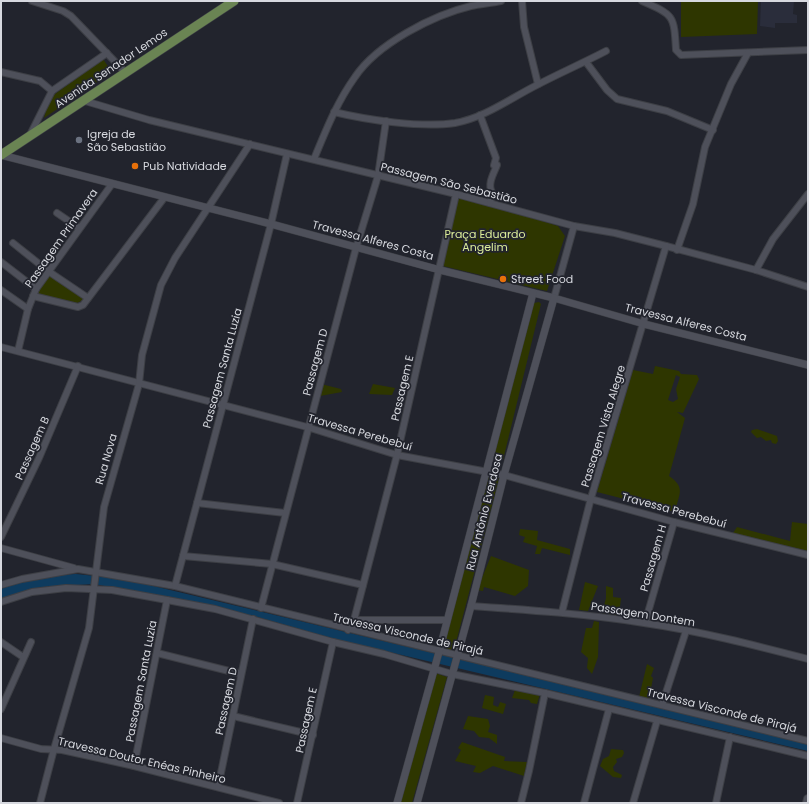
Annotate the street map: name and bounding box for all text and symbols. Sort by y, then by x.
street label: Avenida Senador Lemos [51,24,171,112]
place label: Igreja de São Sebastião [87,126,166,155]
marker: Igreja de São Sebastião [74,135,84,145]
place label: Pub Natividade [143,158,227,174]
street label: Passagem São Sebastião [379,158,519,208]
marker: Pub Natividade [130,161,140,171]
street label: Passagem Primavera [21,185,101,291]
street label: Travessa Alferes Costa [310,216,436,264]
park label: Praça Eduardo Angelim [444,226,526,255]
place label: Street Food [511,271,573,287]
marker: Street Food [498,274,508,284]
street label: Travessa Alferes Costa [623,299,749,345]
street label: Passagem Santa Luzia [198,306,246,430]
street label: Passagem D [298,326,332,397]
street label: Passagem E [387,354,417,422]
street label: Passagem Vista Alegre [577,363,629,489]
street label: Travessa Perebebuí [306,409,414,455]
street label: Passagem B [11,413,53,482]
street label: Rua Nova [91,432,121,486]
street label: Rua Antônio Everdosa [462,452,506,572]
street label: Travessa Perebebuí [620,488,728,532]
street label: Passagem H [636,523,670,593]
street label: Passagem Dontem [590,598,696,630]
street label: Travessa Visconde de Pirajá [331,609,485,659]
street label: Passagem Santa Luzia [121,619,161,743]
street label: Passagem D [211,665,241,736]
street label: Travessa Visconde de Pirajá [645,684,799,736]
street label: Passagem E [291,686,321,754]
street label: Travessa Doutor Enéas Pinheiro [57,733,227,787]

